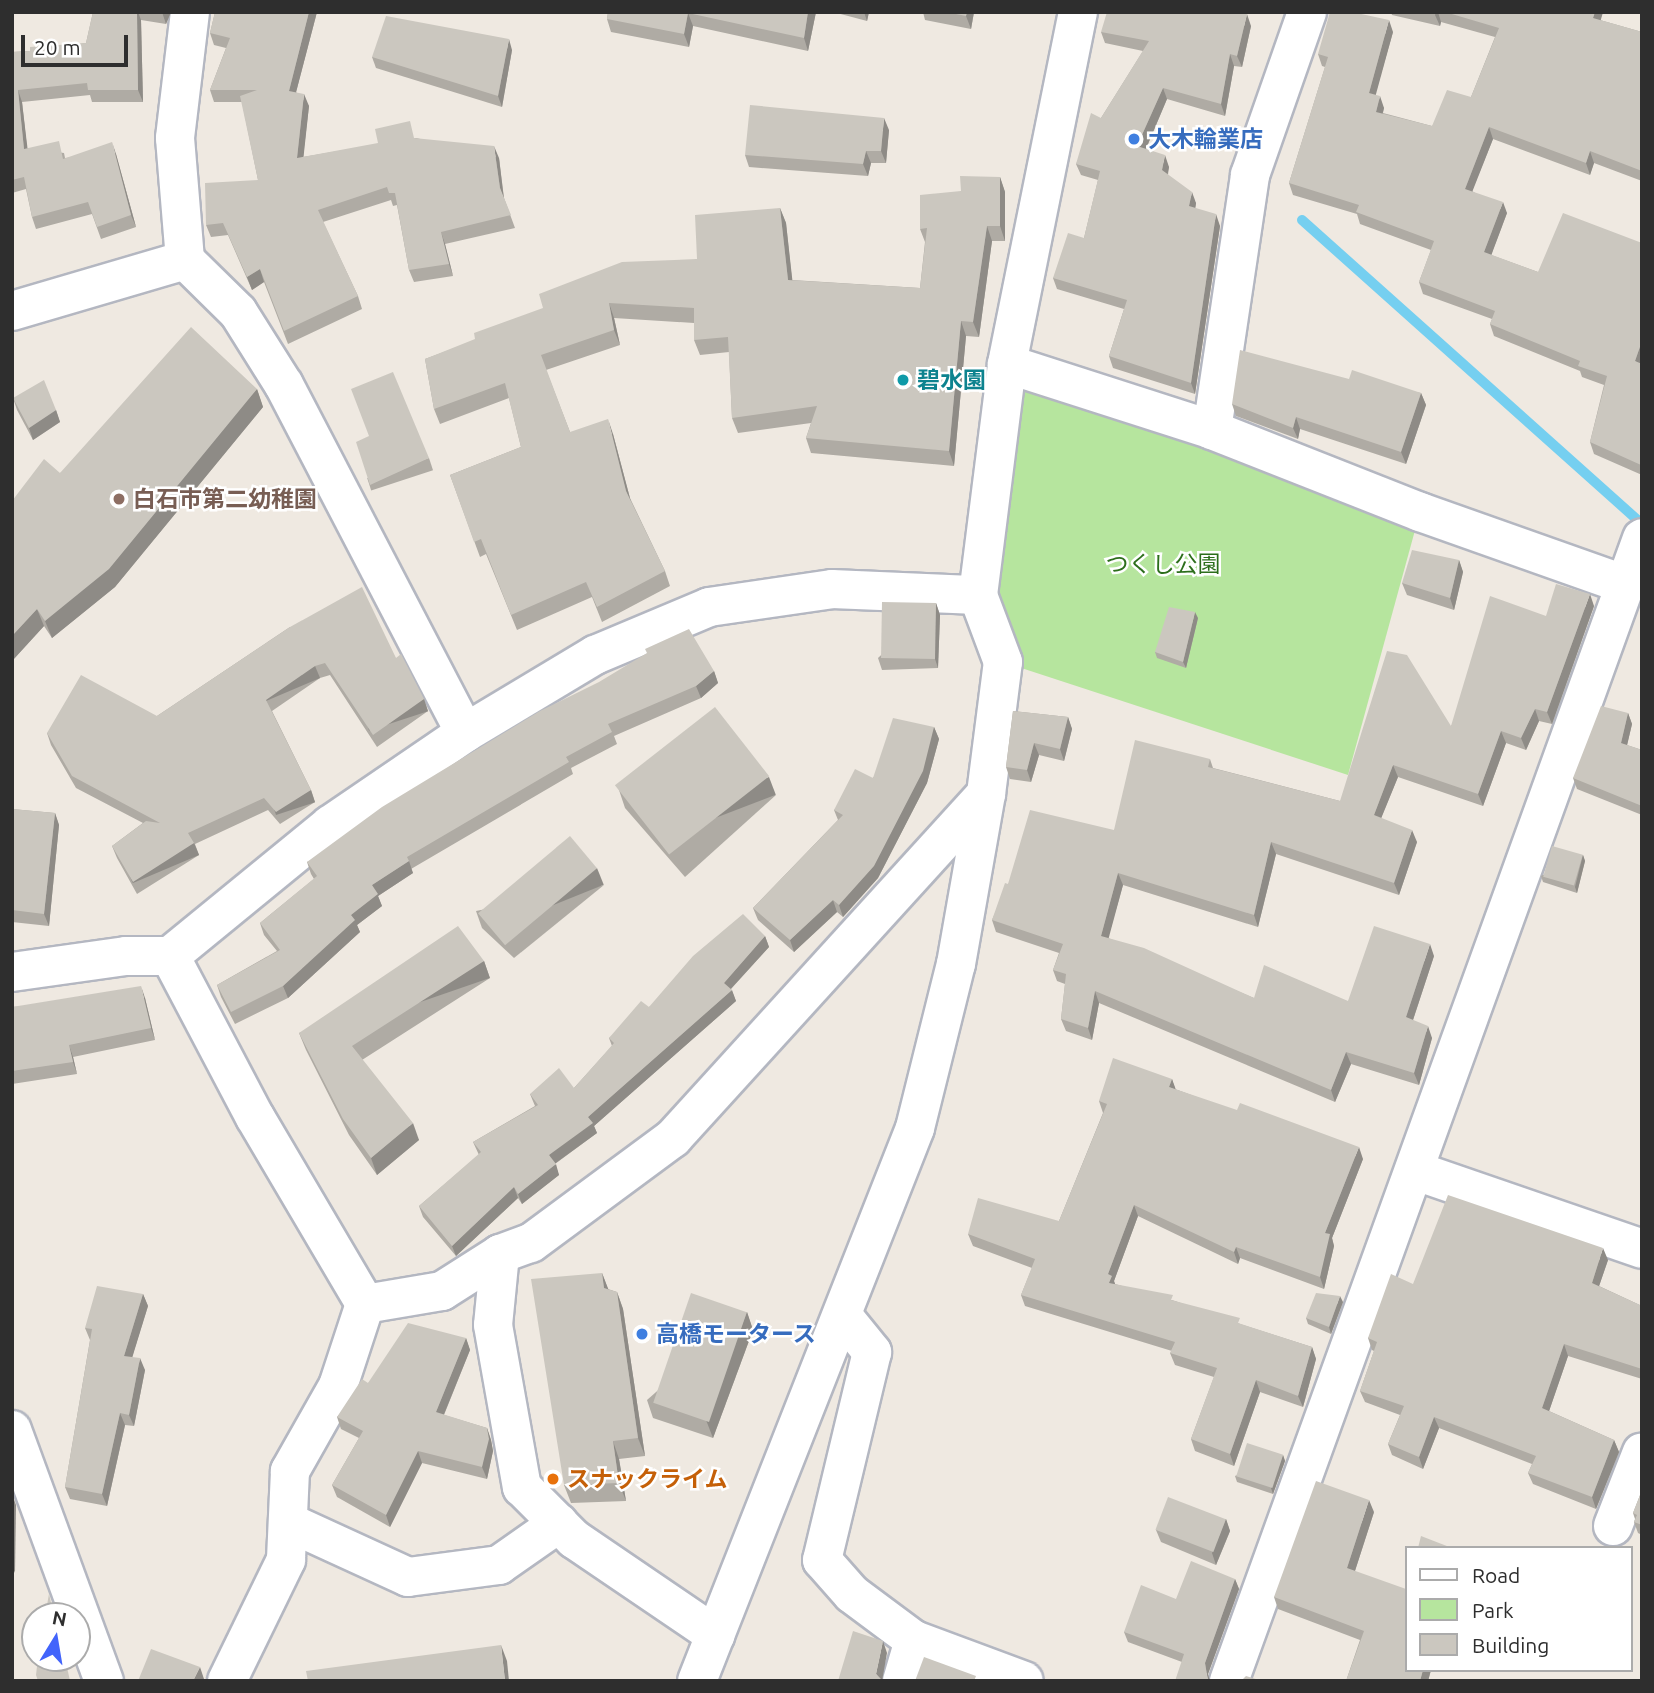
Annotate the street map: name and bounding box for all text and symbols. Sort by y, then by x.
scale bar [24,21,131,65]
text: 20 m [34,35,81,59]
place label: 大木輪業店 [1148,125,1263,153]
marker: 大木輪業店 [1126,131,1142,147]
place label: 碧水園 [917,366,986,394]
marker: 碧水園 [895,372,911,388]
place label: 白石市第二幼稚園 [133,485,317,513]
marker: 白石市第二幼稚園 [111,491,127,507]
park label: つくし公園 [1106,550,1220,578]
place label: 高橋モータース [656,1320,817,1348]
marker: 高橋モータース [634,1326,650,1342]
place label: スナックライム [567,1465,728,1493]
marker: スナックライム [545,1471,561,1487]
legend [1406,1546,1633,1672]
text: Road [1472,1563,1520,1587]
text: Park [1472,1598,1514,1622]
north arrow [21,1602,91,1672]
text: N [51,1606,69,1631]
text: Building [1472,1633,1549,1657]

